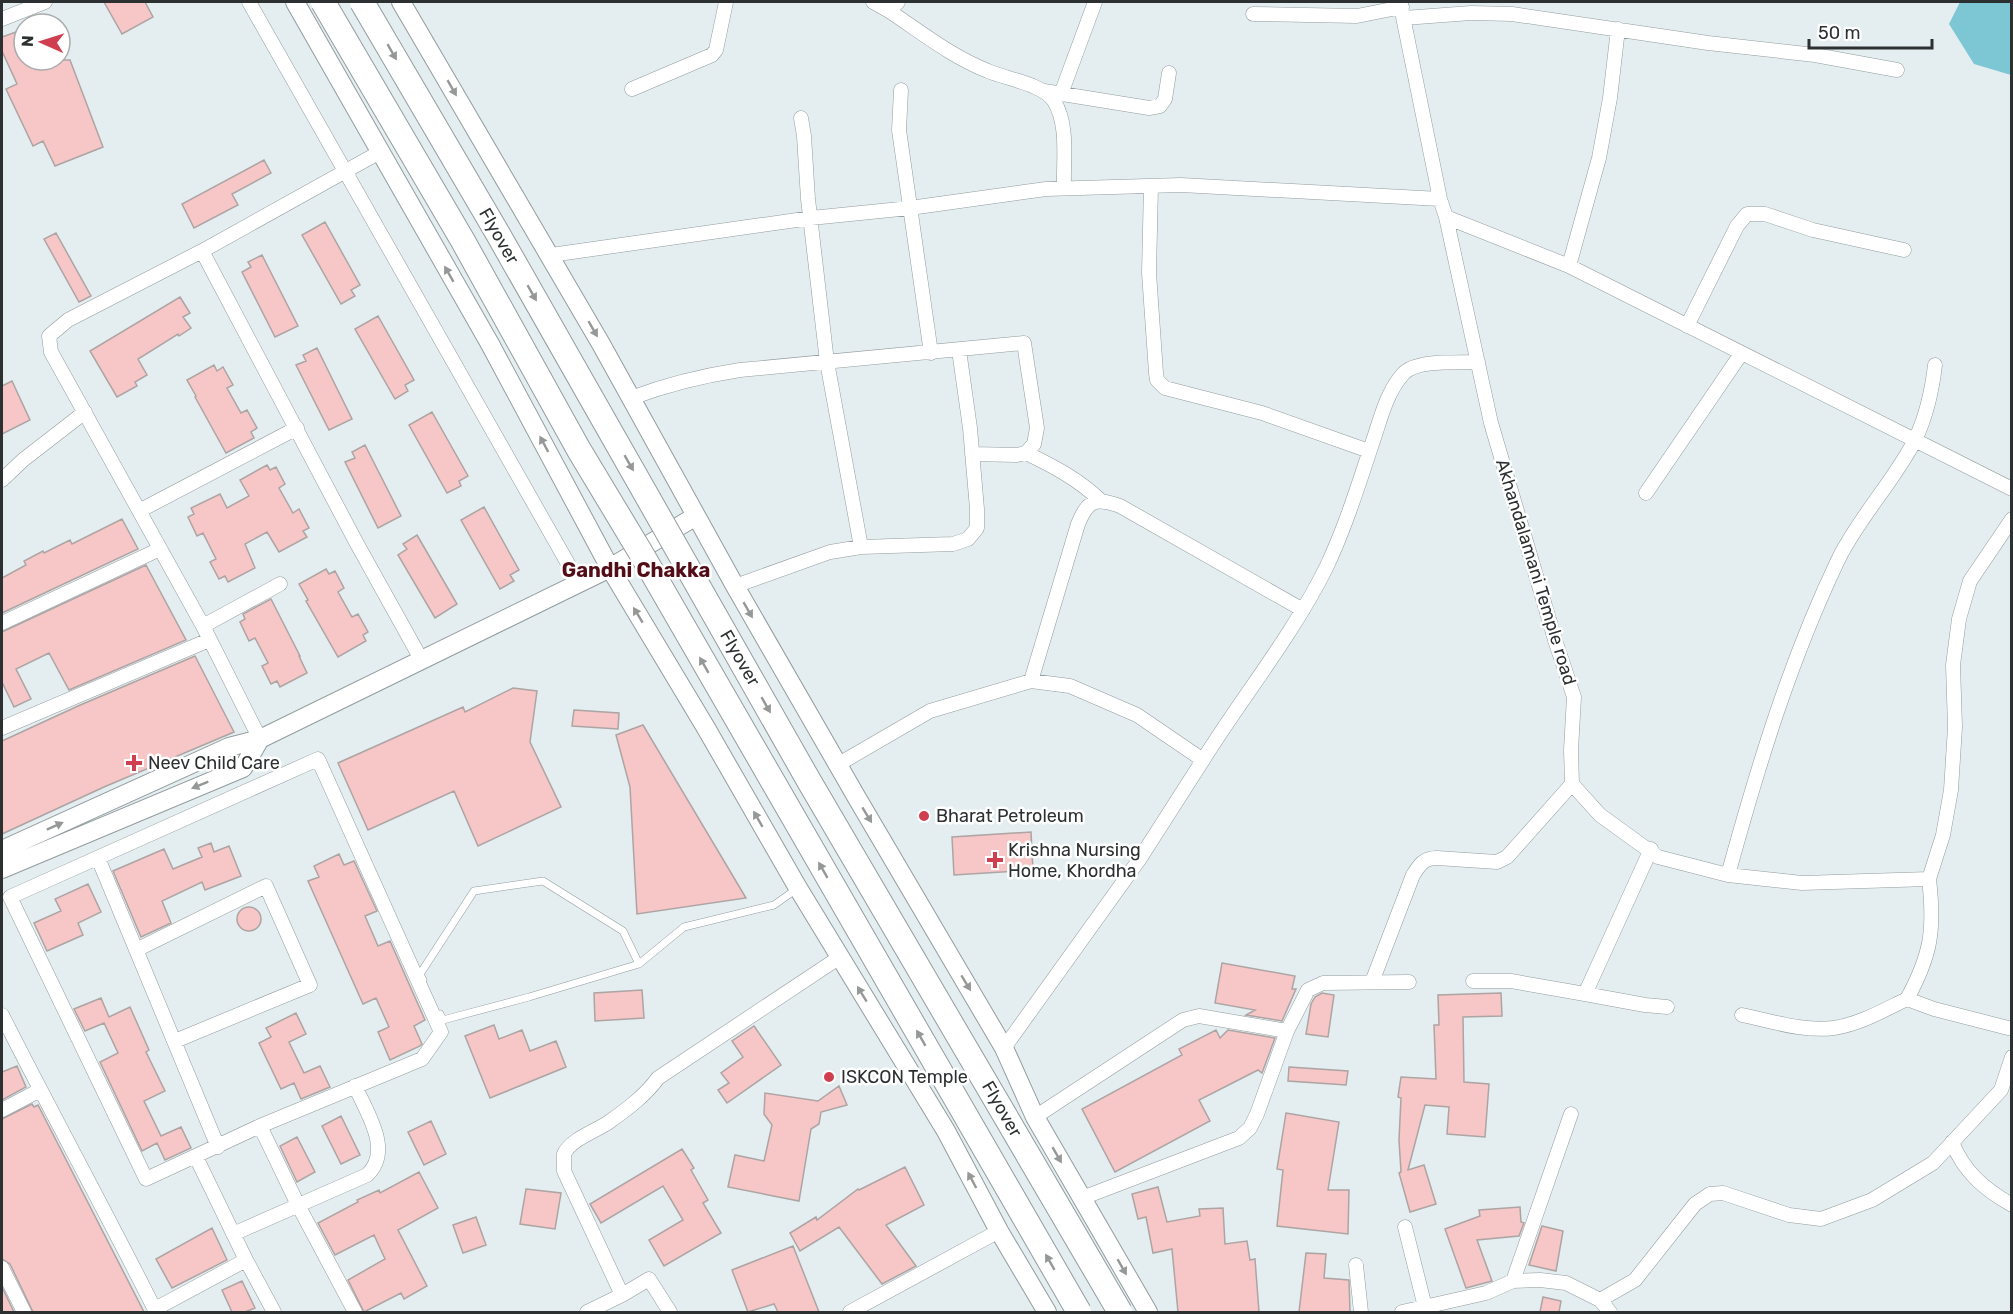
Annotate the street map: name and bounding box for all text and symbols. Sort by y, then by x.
north arrow [12,12,72,72]
scale bar [1809,12,1932,50]
text: 50 m [1818,22,1861,44]
text: N [18,35,37,47]
one-way arrow [387,44,397,61]
one-way arrow [447,80,458,96]
street label: Flyover [474,204,524,268]
one-way arrow [444,265,454,282]
one-way arrow [527,285,537,302]
one-way arrow [588,321,598,338]
one-way arrow [539,435,549,452]
one-way arrow [623,455,634,471]
street label: Akhandalamani Temple road [1491,456,1581,688]
district label: Gandhi Chakka [562,558,710,582]
one-way arrow [743,602,754,618]
one-way arrow [633,607,644,623]
street label: Flyover [715,626,765,690]
one-way arrow [699,656,709,673]
one-way arrow [761,697,772,713]
place label: Neev Child Care [148,752,280,774]
marker: Neev Child Care [125,754,143,772]
one-way arrow [191,780,209,790]
place label: Bharat Petroleum [936,805,1084,827]
one-way arrow [861,807,872,823]
marker: Bharat Petroleum [917,809,931,823]
one-way arrow [753,810,763,827]
one-way arrow [46,821,64,830]
place label: Krishna Nursing Home, Khordha [1008,839,1141,882]
marker: Krishna Nursing Home, Khordha [986,851,1004,869]
one-way arrow [818,862,829,878]
one-way arrow [960,975,971,991]
one-way arrow [857,985,867,1002]
one-way arrow [916,1029,926,1046]
place label: ISKCON Temple [841,1066,968,1088]
marker: ISKCON Temple [822,1070,836,1084]
street label: Flyover [977,1077,1027,1141]
one-way arrow [1052,1147,1062,1164]
one-way arrow [967,1171,977,1188]
one-way arrow [1045,1254,1056,1270]
one-way arrow [1116,1259,1127,1275]

